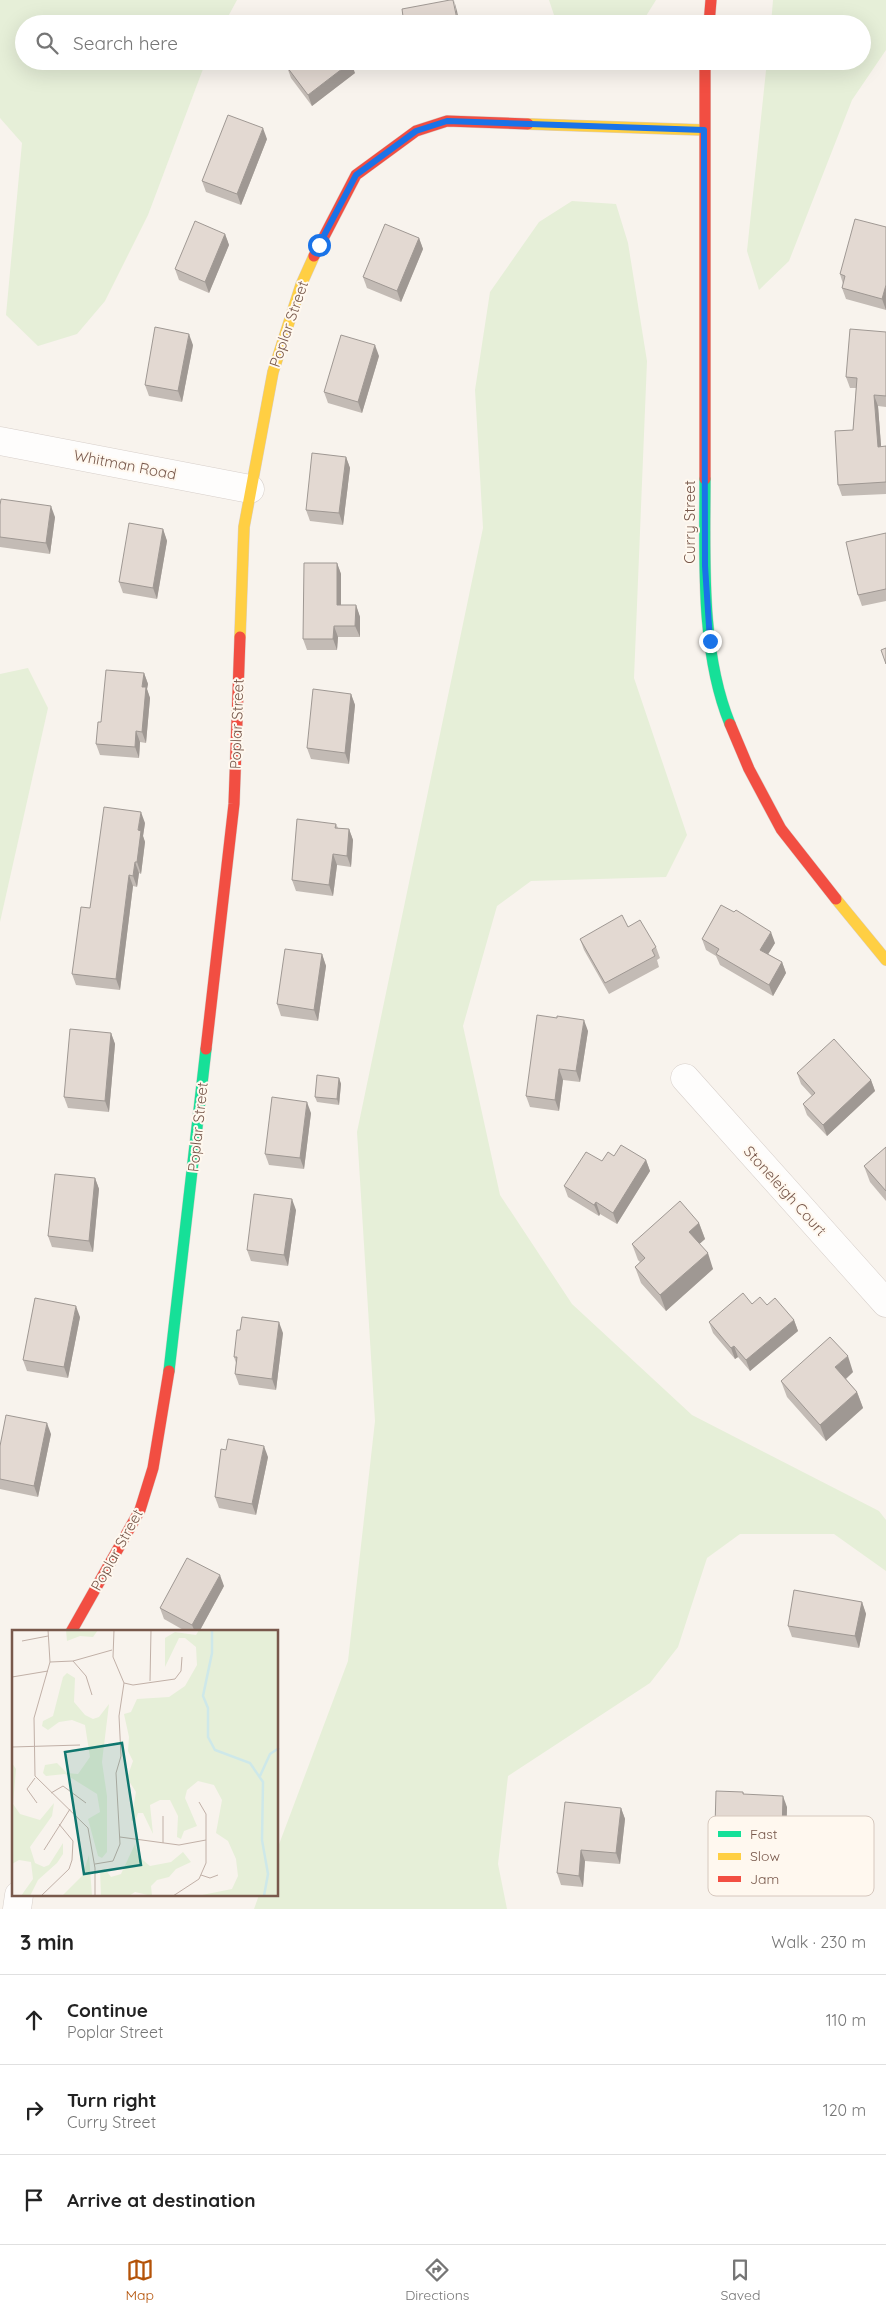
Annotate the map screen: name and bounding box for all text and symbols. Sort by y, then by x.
search box [15,15,871,70]
icon: search [33,29,61,57]
text: Search here [73,31,178,55]
route start [308,234,331,257]
street label: Poplar Street [265,278,312,370]
street label: Whitman Road [72,445,178,484]
street label: Curry Street [680,480,699,564]
route end [699,630,722,653]
street label: Poplar Street [225,678,248,769]
street label: Poplar Street [183,1081,212,1173]
street label: Stoneleigh Court [740,1142,831,1240]
street label: Poplar Street [86,1506,147,1594]
inset map [12,1630,279,1896]
legend [708,1816,874,1896]
text: Fast [750,1825,778,1843]
text: Slow [750,1847,780,1865]
text: Jam [750,1870,779,1888]
text: 3 min [20,1929,74,1955]
text: Walk · 230 m [771,1932,866,1952]
text: Continue [67,1998,148,2022]
icon: ahead [20,2006,48,2034]
text: 110 m [826,2010,866,2030]
text: Poplar Street [67,2022,163,2042]
text: Turn right [67,2088,156,2112]
icon: right [20,2096,48,2124]
text: 120 m [823,2100,866,2120]
text: Curry Street [67,2112,156,2132]
icon: arrive [20,2186,48,2214]
text: Arrive at destination [67,2188,256,2212]
tab: Map [126,2256,154,2304]
tab: Directions [405,2256,469,2304]
tab: Saved [720,2256,760,2304]

